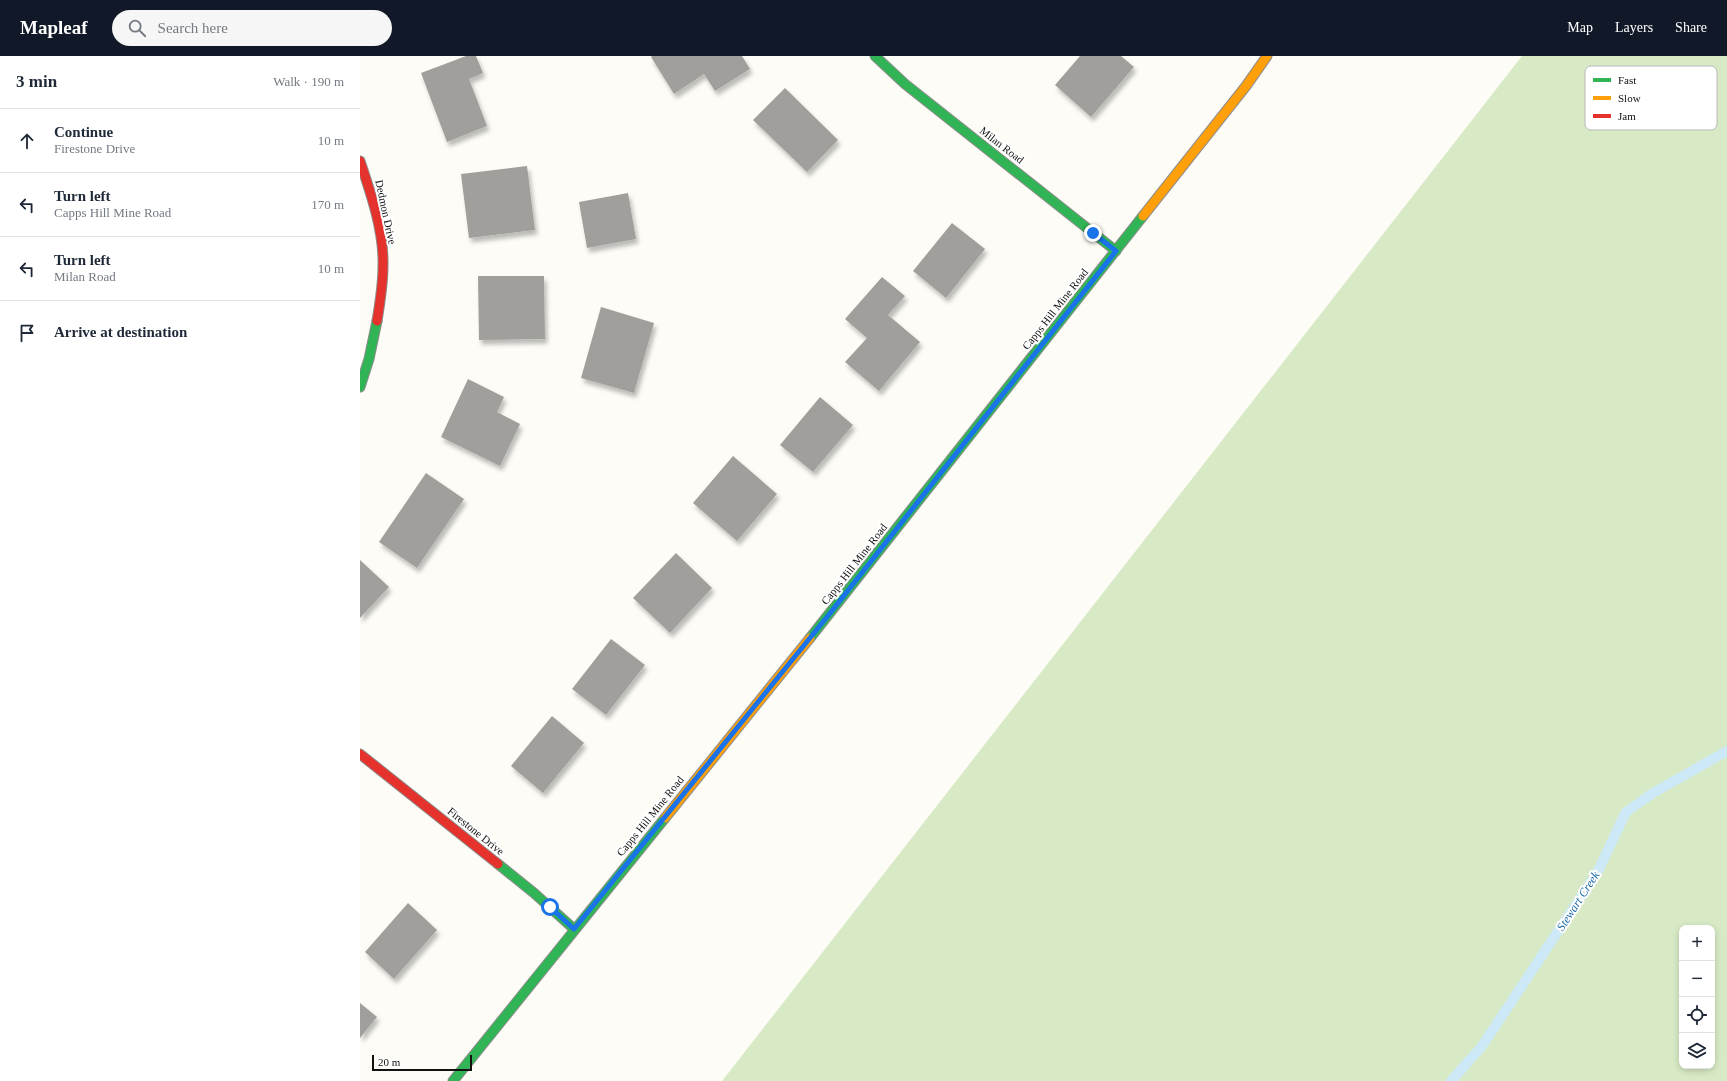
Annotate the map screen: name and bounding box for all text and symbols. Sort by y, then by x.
search box [112,10,392,46]
text: Mapleaf [20,17,88,38]
icon: search [126,17,148,39]
text: Search here [158,20,228,36]
text: Map [1567,20,1593,35]
text: Layers [1615,20,1653,35]
text: Share [1675,20,1707,35]
legend [1585,66,1717,130]
text: 3 min [16,72,57,91]
text: Walk · 190 m [273,74,344,89]
text: Fast [1618,74,1636,86]
text: Slow [1618,92,1641,104]
text: Jam [1618,110,1636,122]
text: Continue [54,124,113,140]
street label: Milan Road [978,124,1027,166]
icon: ahead [16,130,38,152]
text: 10 m [318,133,344,148]
text: Firestone Drive [54,141,135,156]
street label: Dedmon Drive [373,179,399,245]
text: Turn left [54,188,111,204]
icon: left [16,194,38,216]
text: 170 m [311,197,344,212]
text: Capps Hill Mine Road [54,205,171,220]
route end [1084,224,1102,242]
text: Turn left [54,252,111,268]
icon: left [16,258,38,280]
text: 10 m [318,261,344,276]
street label: Capps Hill Mine Road [1020,266,1091,352]
text: Milan Road [54,269,116,284]
icon: arrive [16,322,38,344]
text: Arrive at destination [54,324,187,340]
street label: Capps Hill Mine Road [819,521,890,607]
street label: Capps Hill Mine Road [614,773,686,858]
street label: Firestone Drive [446,805,507,857]
water label: Stewart Creek [1554,868,1603,933]
route start [541,898,559,916]
map controls [1679,925,1715,1069]
button: + [1679,925,1715,961]
button: − [1679,961,1715,997]
button: locate [1679,997,1715,1033]
button: layers [1679,1033,1715,1069]
scale bar [372,1053,472,1072]
text: 20 m [378,1056,400,1068]

